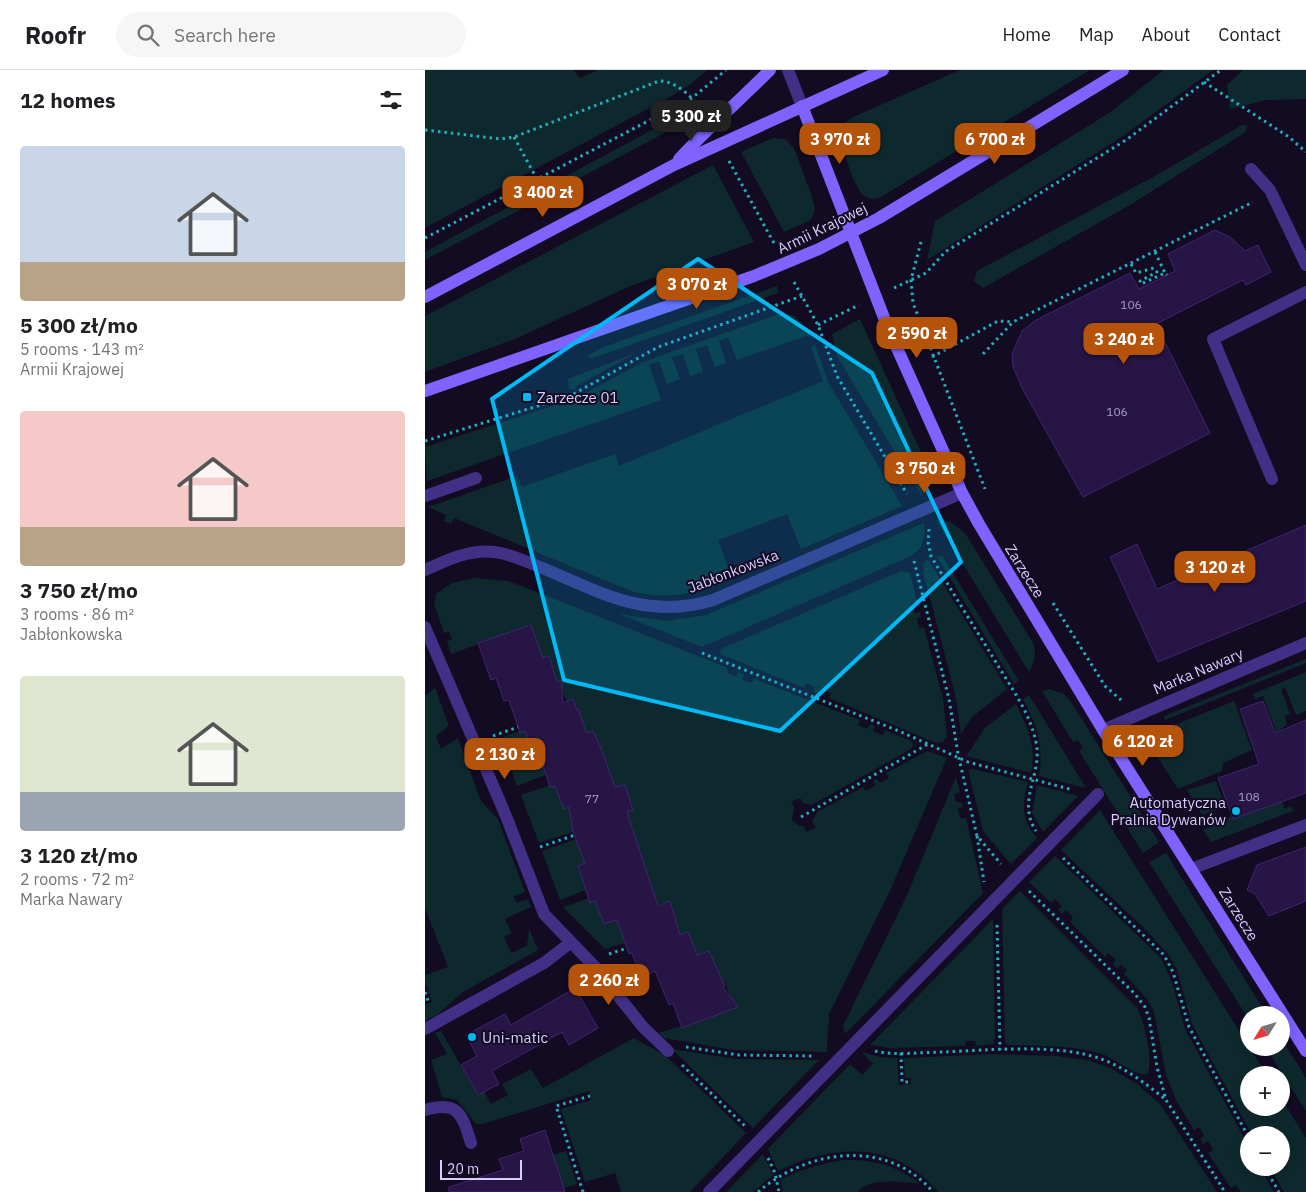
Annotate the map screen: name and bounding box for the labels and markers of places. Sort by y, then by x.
pin: 5 300 zł [639,100,743,142]
pin: 3 970 zł [788,122,892,165]
pin: 6 700 zł [943,122,1047,165]
pin: 3 400 zł [491,176,595,218]
pin: 3 070 zł [645,268,749,310]
pin: 2 590 zł [865,316,969,359]
pin: 3 240 zł [1072,322,1176,365]
place label: Zarzecze 01 [537,388,618,407]
marker: Zarzecze 01 [521,391,533,403]
pin: 3 750 zł [873,452,977,494]
pin: 3 120 zł [1163,550,1267,593]
pin: 6 120 zł [1091,724,1195,767]
pin: 2 130 zł [453,738,557,780]
place label: Automatyczna Pralnia Dywanów [1110,793,1226,829]
marker: Automatyczna Pralnia Dywanów [1230,805,1242,817]
pin: 2 260 zł [557,964,661,1006]
place label: Uni-matic [482,1028,549,1047]
marker: Uni-matic [466,1031,478,1043]

